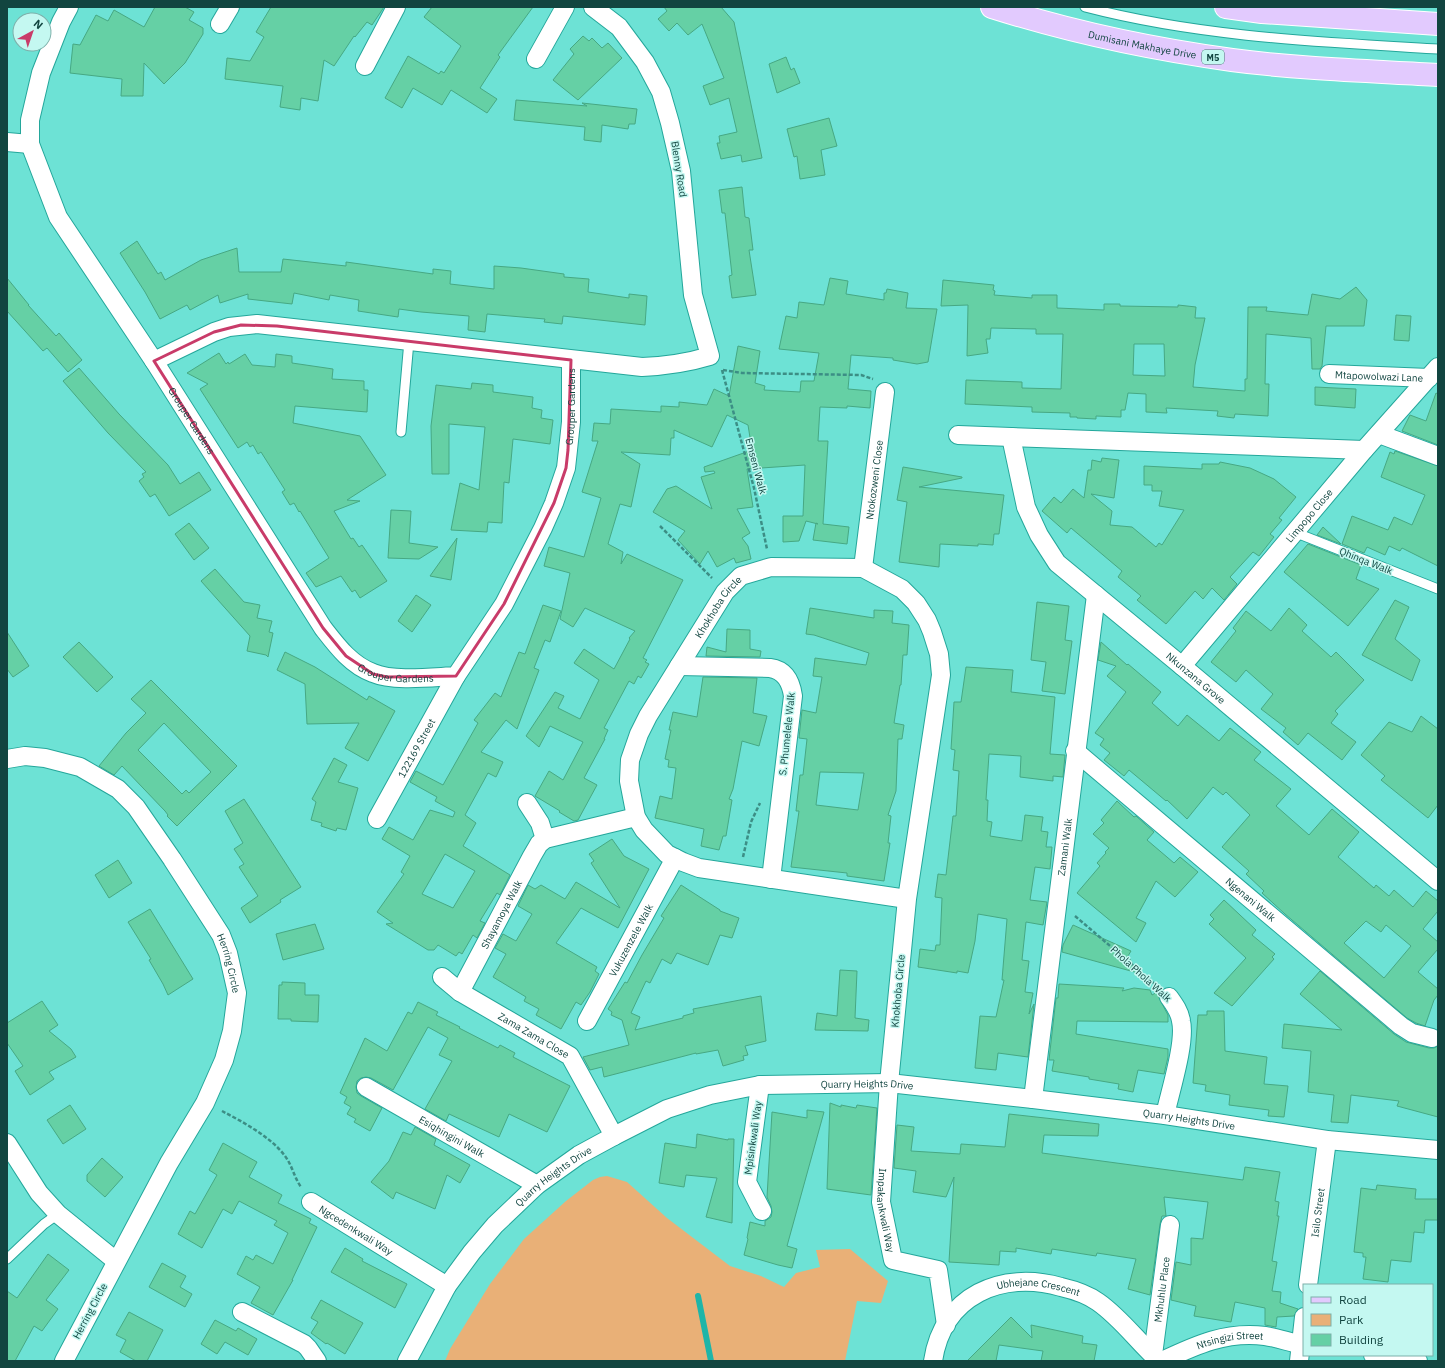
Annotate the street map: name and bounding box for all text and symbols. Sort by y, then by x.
north arrow [12,12,52,52]
text: N [31,16,46,32]
street label: Dumisani Makhaye Drive [1087,27,1198,61]
road number: M5 [1202,50,1224,64]
street label: Blenny Road [668,140,690,198]
street label: Grouper Gardens [562,368,578,446]
street label: Mtapowolwazi Lane [1335,368,1424,384]
street label: Grouper Gardens [166,385,218,457]
street label: Emseni Walk [742,436,770,496]
street label: Ntokozweni Close [863,439,886,520]
street label: Limpopo Close [1283,485,1336,545]
street label: Qhinqa Walk [1337,544,1395,578]
street label: Khokhoba Circle [692,572,745,640]
street label: Nkunzana Grove [1164,649,1229,707]
street label: Grouper Gardens [355,660,434,685]
street label: S. Phumelele Walk [776,691,798,776]
street label: 122169 Street [395,716,438,780]
street label: Zamani Walk [1054,817,1075,877]
street label: Ngenani Walk [1223,874,1279,925]
street label: Shayamoya Walk [478,877,525,951]
street label: Vukuzenzele Walk [606,901,656,979]
street label: Herring Circle [215,932,243,995]
street label: Phola Phola Walk [1108,943,1175,1005]
street label: Khokhoba Circle [888,953,908,1028]
street label: Zama Zama Close [496,1009,572,1061]
street label: Quarry Heights Drive [821,1076,915,1092]
street label: Mpisinkwali Way [741,1100,765,1176]
street label: Quarry Heights Drive [1142,1106,1236,1132]
street label: Esiqhingini Walk [417,1112,488,1160]
street label: Quarry Heights Drive [512,1143,594,1209]
street label: Impakankwali Way [874,1168,898,1254]
street label: Isilo Street [1308,1187,1327,1238]
street label: Ngcedenkwali Way [317,1202,396,1258]
street label: Mkhuhlu Place [1151,1256,1172,1323]
street label: Ubhejane Crescent [995,1275,1083,1299]
street label: Herring Circle [70,1280,110,1341]
legend [1303,1284,1433,1356]
text: Road [1339,1292,1367,1307]
text: Park [1339,1312,1364,1327]
street label: Ntsingizi Street [1194,1328,1265,1352]
text: Building [1339,1332,1384,1347]

